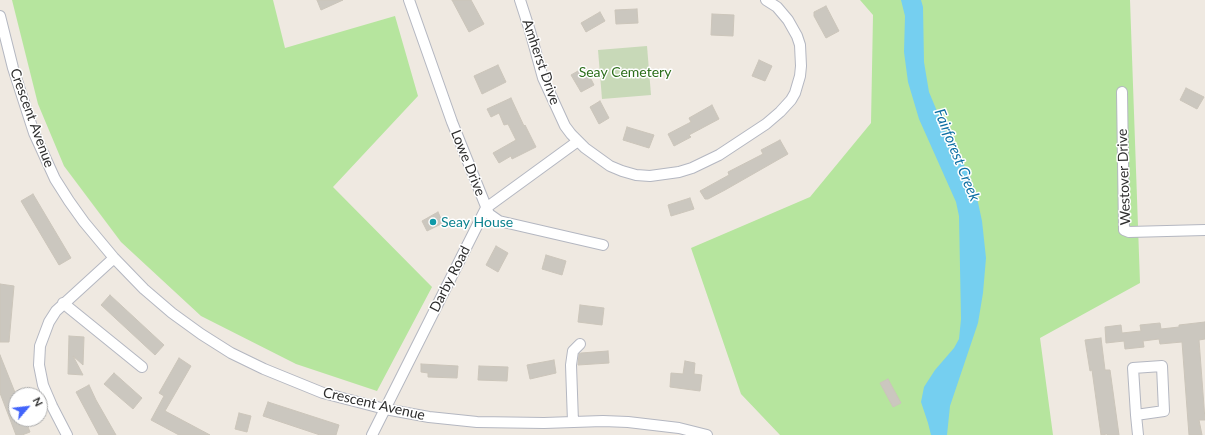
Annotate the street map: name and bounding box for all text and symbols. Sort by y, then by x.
street label: Amherst Drive [519,17,563,107]
park label: Seay Cemetery [579,64,671,80]
street label: Crescent Avenue [6,66,58,170]
water label: Fairforest Creek [930,106,984,204]
street label: Lowe Drive [447,128,489,198]
street label: Westover Drive [1114,129,1134,225]
place label: Seay House [441,214,513,230]
marker: Seay House [428,217,438,227]
street label: Darby Road [426,243,474,315]
street label: Crescent Avenue [321,384,427,424]
north arrow [8,387,48,427]
text: N [30,395,46,408]

